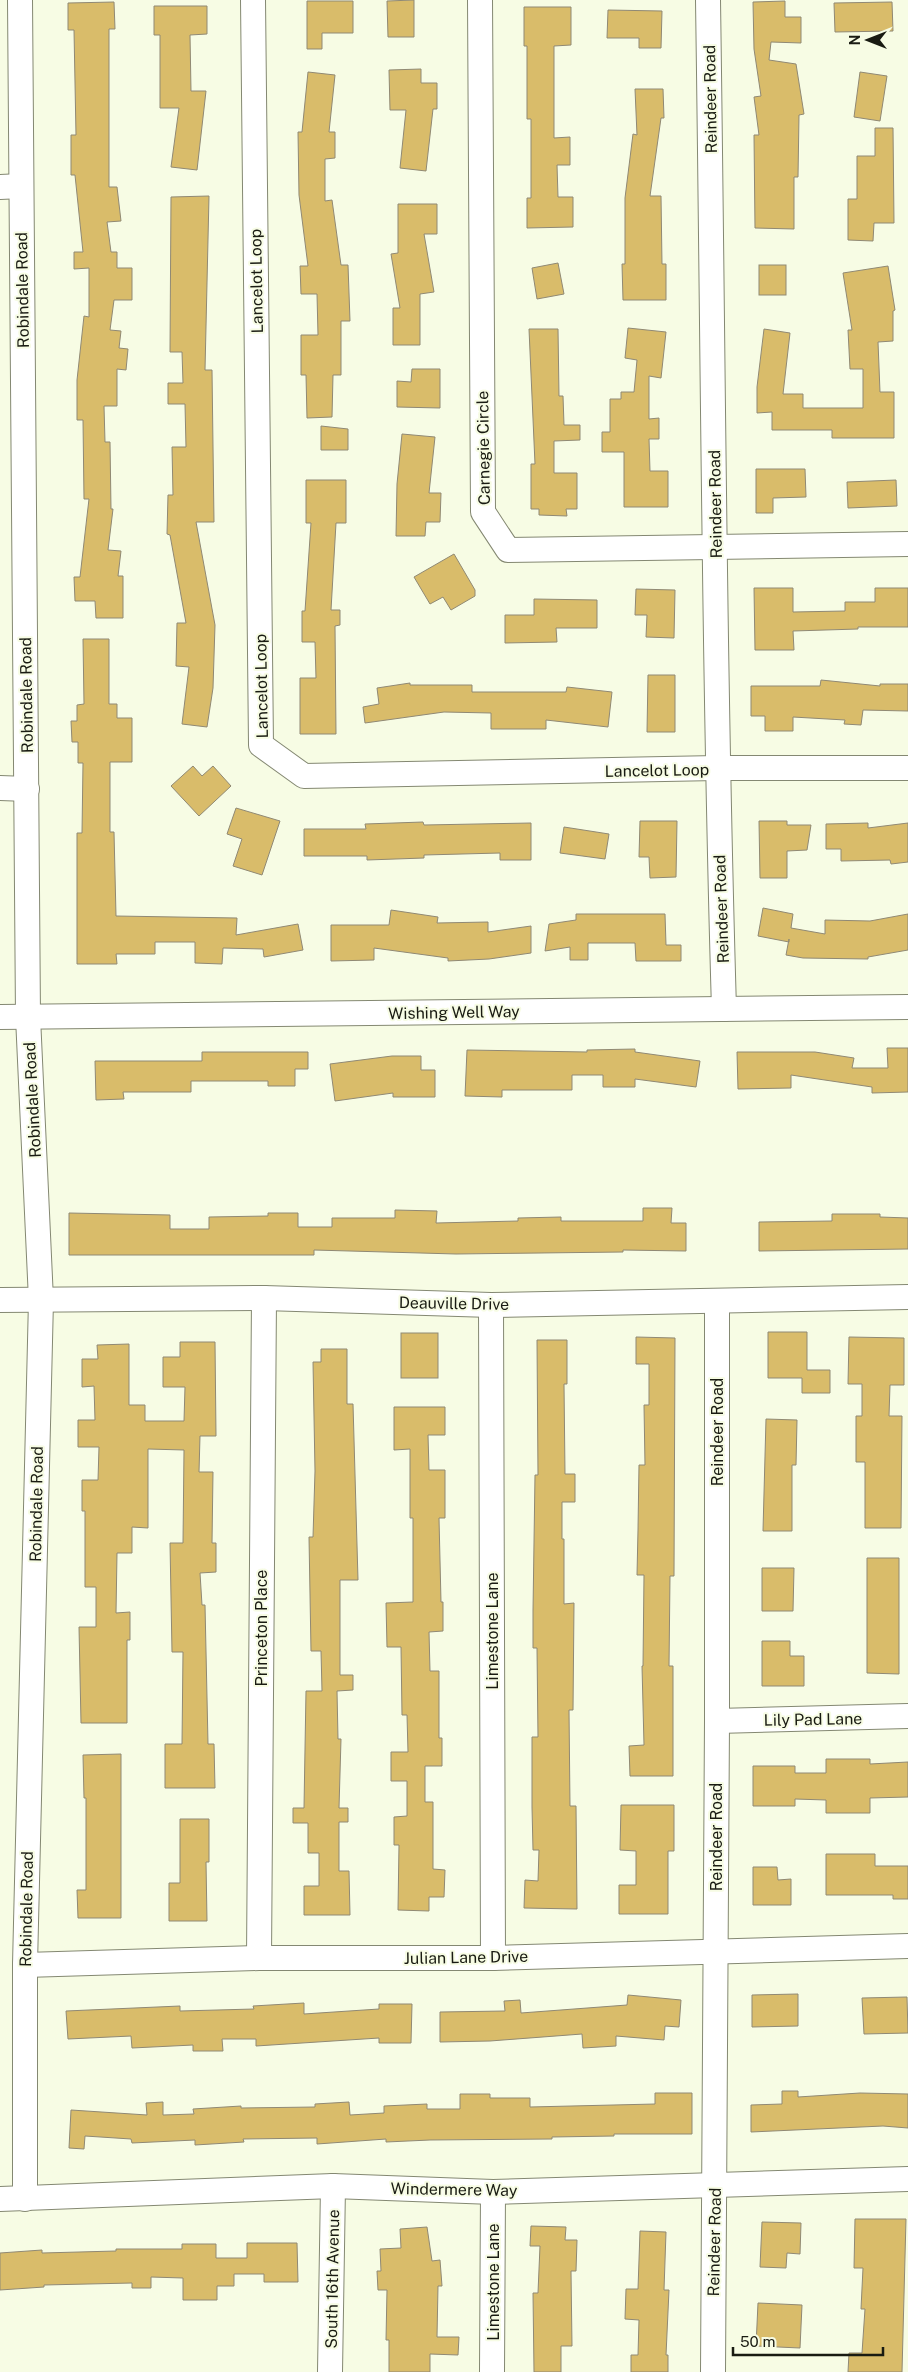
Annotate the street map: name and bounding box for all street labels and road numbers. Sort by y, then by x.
street label: Reindeer Road [700,45,721,153]
street label: Lancelot Loop [246,229,267,333]
street label: Robindale Road [12,232,33,348]
street label: Carnegie Circle [473,391,494,505]
street label: Reindeer Road [705,450,726,558]
street label: Lancelot Loop [251,634,272,738]
street label: Robindale Road [16,637,37,753]
street label: Lancelot Loop [605,760,709,781]
street label: Reindeer Road [710,854,733,964]
street label: Wishing Well Way [388,1002,520,1023]
street label: Robindale Road [20,1042,45,1158]
street label: Deauville Drive [399,1293,509,1314]
street label: Reindeer Road [708,1378,727,1486]
street label: Robindale Road [26,1446,47,1562]
street label: Princeton Place [252,1570,271,1686]
street label: Limestone Lane [483,1572,502,1690]
street label: Lily Pad Lane [764,1709,862,1730]
street label: Reindeer Road [707,1783,726,1891]
street label: Robindale Road [16,1851,37,1967]
street label: Julian Lane Drive [404,1947,528,1968]
street label: Windermere Way [391,2179,518,2200]
street label: Reindeer Road [704,2188,725,2296]
street label: South 16th Avenue [322,2209,343,2349]
street label: Limestone Lane [484,2223,503,2341]

